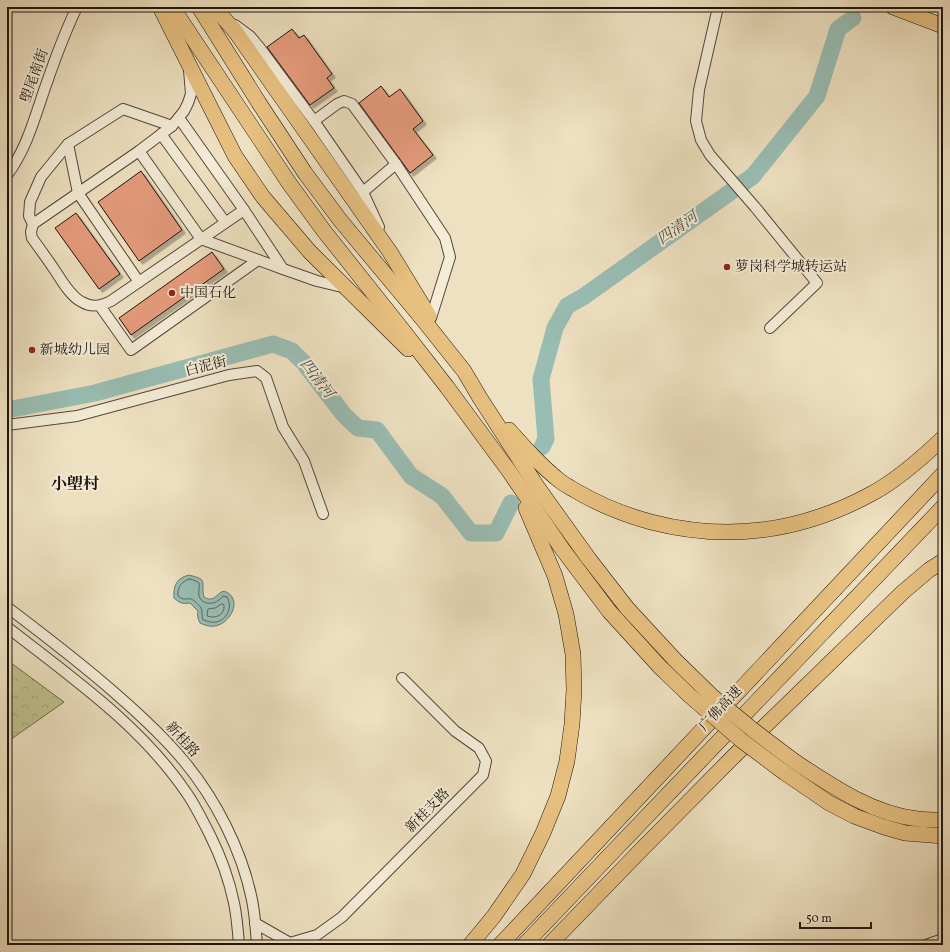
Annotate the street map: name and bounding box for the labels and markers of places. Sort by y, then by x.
place label: 萝岗科学城转运站 [735,258,847,277]
marker: 萝岗科学城转运站 [722,262,732,272]
place label: 中国石化 [180,284,236,303]
marker: 中国石化 [167,288,177,298]
place label: 新城幼儿园 [40,341,110,360]
marker: 新城幼儿园 [27,345,37,355]

